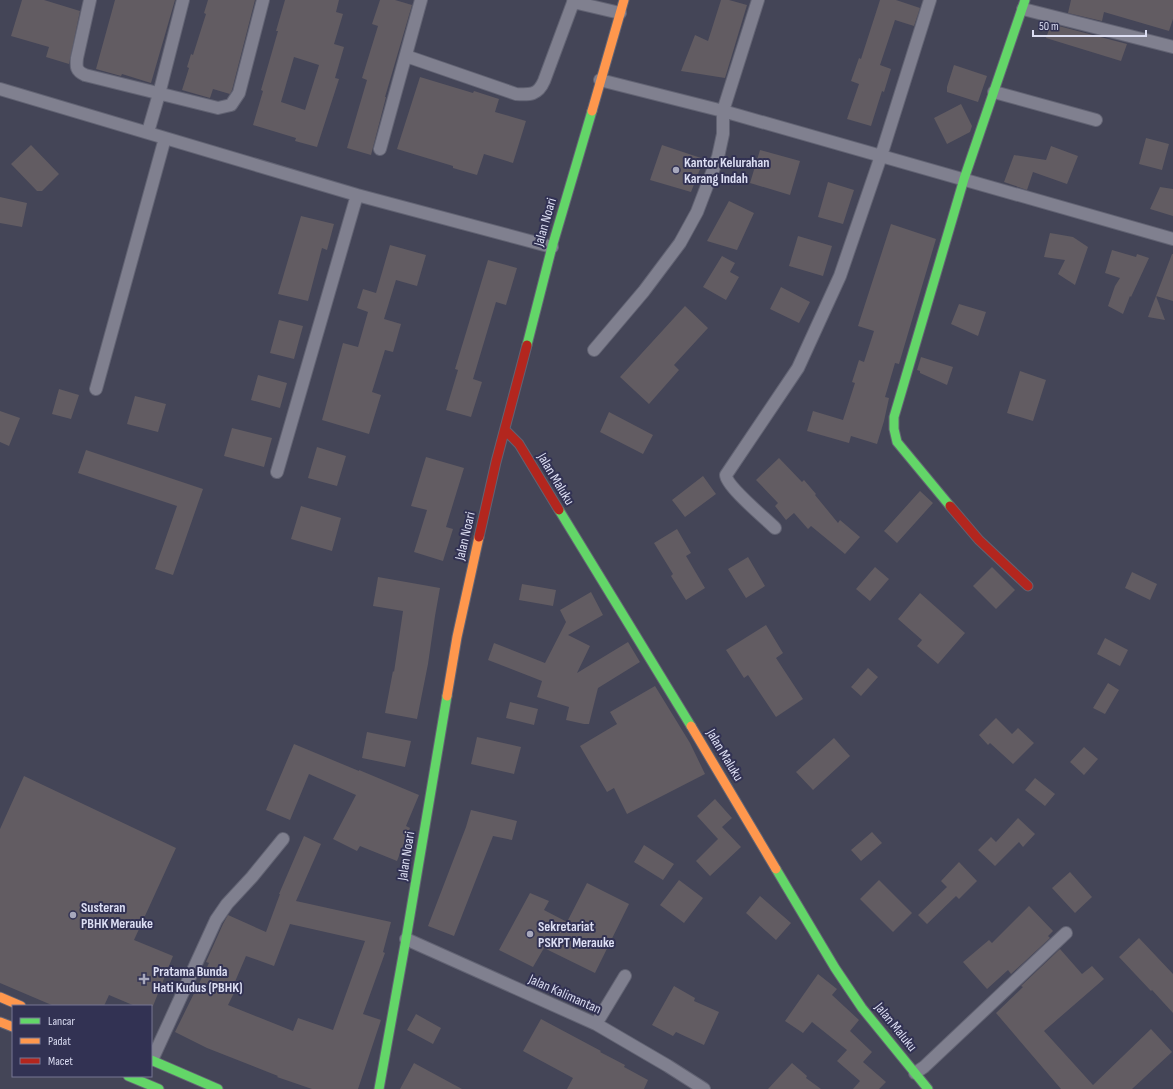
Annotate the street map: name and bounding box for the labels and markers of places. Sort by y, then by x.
place label: Kantor Kelurahan Karang Indah [684,154,770,187]
marker: Kantor Kelurahan Karang Indah [671,165,681,175]
place label: Susteran PBHK Merauke [81,899,153,932]
marker: Susteran PBHK Merauke [68,910,78,920]
place label: Sekretariat PSKPT Merauke [538,918,615,951]
marker: Sekretariat PSKPT Merauke [525,929,535,939]
place label: Pratama Bunda Hati Kudus (PBHK) [153,963,242,996]
marker: Pratama Bunda Hati Kudus (PBHK) [138,973,150,985]

